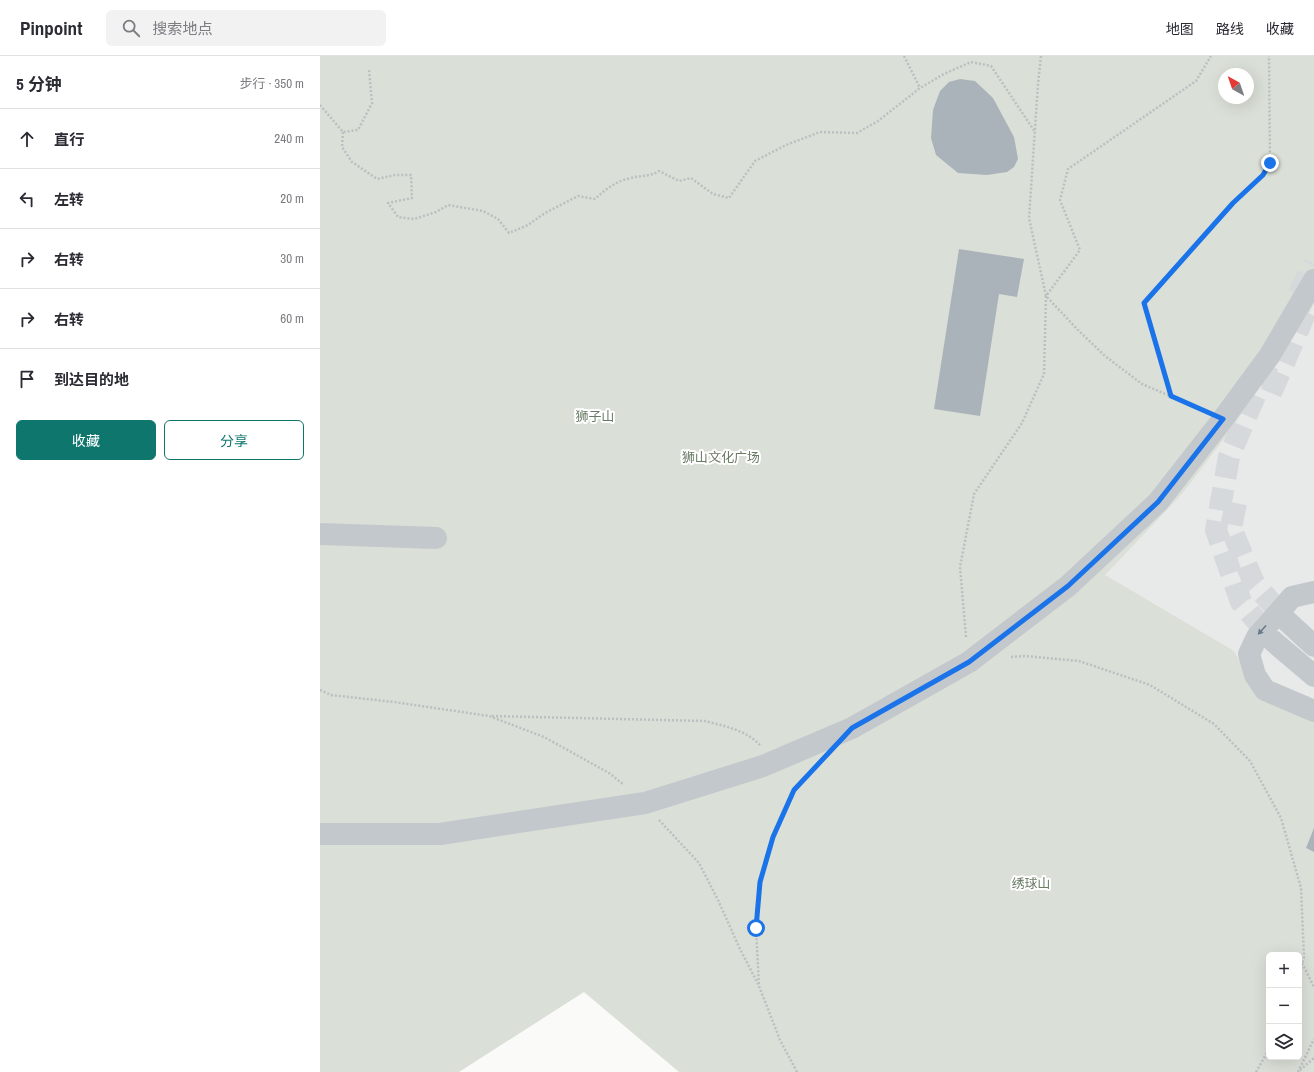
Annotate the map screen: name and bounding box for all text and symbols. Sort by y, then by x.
search box [106,10,386,46]
text: Pinpoint [20,15,82,41]
icon: search [120,17,142,39]
text: 搜索地点 [152,18,212,39]
text: 地图 [1166,20,1194,38]
text: 路线 [1216,20,1244,38]
text: 收藏 [1266,20,1294,38]
north arrow [1218,68,1254,104]
text: 5 分钟 [16,72,62,95]
text: 步行 · 350 m [239,75,304,92]
icon: ahead [16,128,38,150]
text: 直行 [54,129,84,150]
text: 240 m [274,130,304,147]
route end [1261,154,1279,172]
icon: left [16,188,38,210]
text: 左转 [54,189,84,210]
text: 20 m [280,190,304,207]
icon: right [16,248,38,270]
text: 右转 [54,249,84,270]
text: 30 m [280,250,304,267]
icon: right [16,308,38,330]
text: 右转 [54,309,84,330]
text: 60 m [280,310,304,327]
icon: arrive [16,368,38,390]
text: 到达目的地 [54,369,129,390]
park label: 狮子山 [575,408,615,425]
button: 收藏 [16,420,156,460]
button: 分享 [164,420,304,460]
park label: 狮山文化广场 [682,449,760,466]
one-way arrow [1258,625,1267,636]
park label: 绣球山 [1011,875,1051,892]
route start [747,919,765,937]
map controls [1266,952,1302,1060]
button: + [1266,952,1302,988]
button: − [1266,988,1302,1024]
button: layers [1266,1024,1302,1060]

